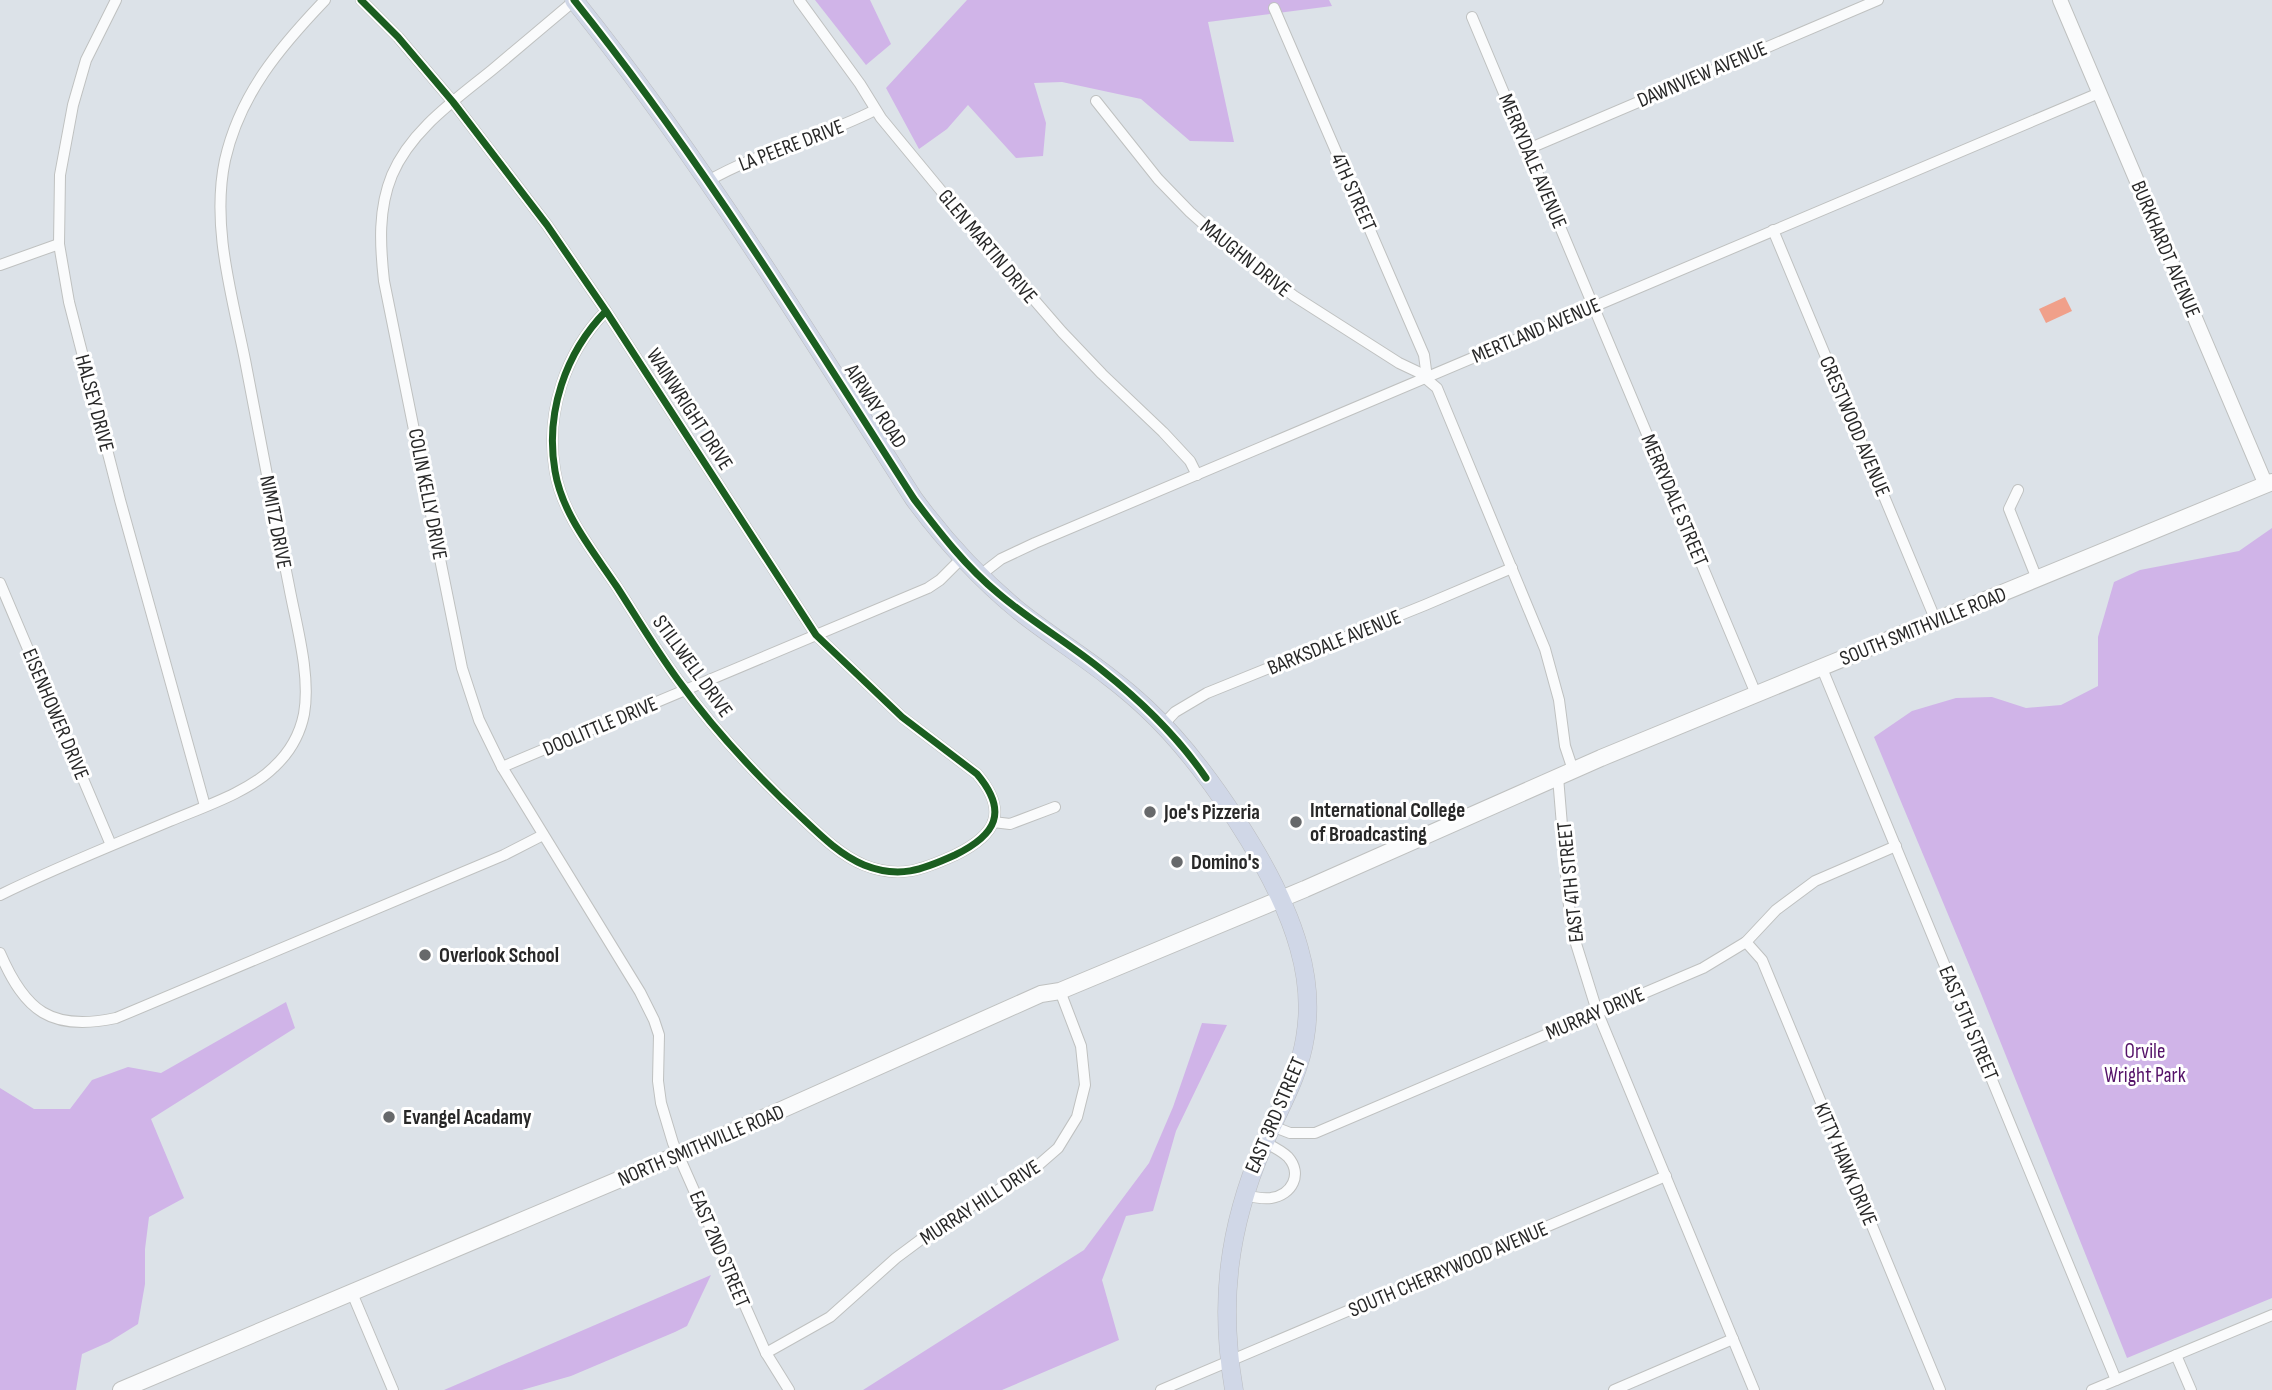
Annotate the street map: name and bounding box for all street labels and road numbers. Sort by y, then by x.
street label: DAWNVIEW AVENUE [1634,36,1771,113]
street label: MERRYDALE AVENUE [1493,90,1572,232]
street label: LA PEERE DRIVE [735,114,847,177]
street label: 4TH STREET [1325,149,1382,236]
street label: BURKHARDT AVENUE [2125,177,2206,321]
street label: GLEN MARTIN DRIVE [933,184,1043,308]
street label: MAUGHN DRIVE [1195,214,1296,303]
street label: MERTLAND AVENUE [1468,292,1604,369]
street label: WAINWRIGHT DRIVE [641,344,738,475]
street label: HALSEY DRIVE [70,352,119,454]
street label: CRESTWOOD AVENUE [1814,352,1895,500]
street label: AIRWAY ROAD [839,359,912,453]
street label: COLIN KELLY DRIVE [403,426,452,562]
street label: MERRYDALE STREET [1636,431,1714,570]
street label: NIMITZ DRIVE [254,473,297,571]
street label: SOUTH SMITHVILLE ROAD [1836,582,2010,671]
street label: BARKSDALE AVENUE [1264,604,1404,681]
street label: STILLWELL DRIVE [647,610,738,722]
street label: EISENHOWER DRIVE [17,645,94,783]
street label: DOOLITTLE DRIVE [539,691,661,762]
street label: EAST 4TH STREET [1552,820,1589,944]
street label: EAST 5TH STREET [1933,962,2004,1085]
street label: MURRAY DRIVE [1542,982,1648,1045]
street label: EAST 3RD STREET [1240,1053,1311,1177]
street label: NORTH SMITHVILLE ROAD [614,1099,788,1192]
street label: KITTY HAWK DRIVE [1808,1099,1883,1229]
street label: MURRAY HILL DRIVE [915,1154,1045,1251]
street label: EAST 2ND STREET [684,1187,755,1312]
street label: SOUTH CHERRYWOOD AVENUE [1345,1216,1551,1323]

